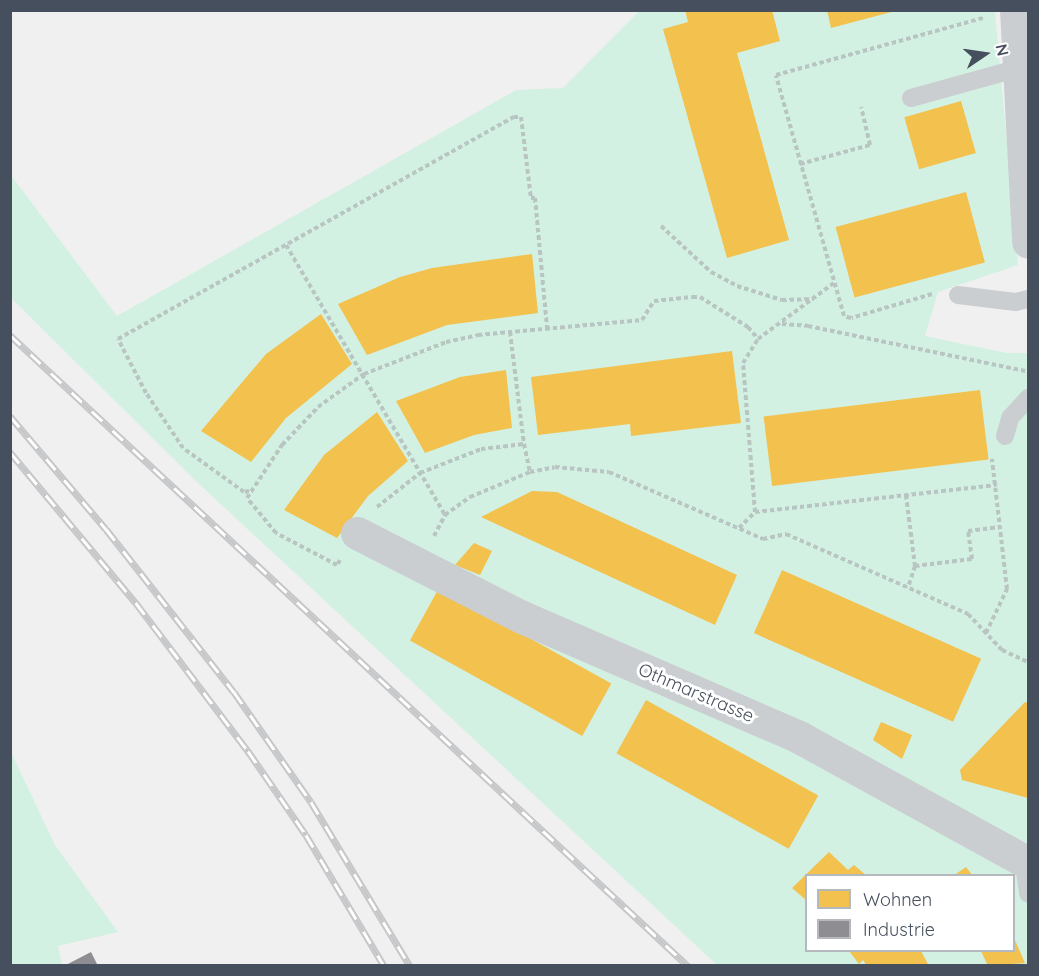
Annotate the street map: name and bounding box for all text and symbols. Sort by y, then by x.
north arrow [955,24,1015,84]
text: N [991,42,1014,58]
street label: Othmarstrasse [635,659,757,727]
legend [805,874,1015,952]
text: Wohnen [863,888,932,911]
text: Industrie [863,918,935,941]

